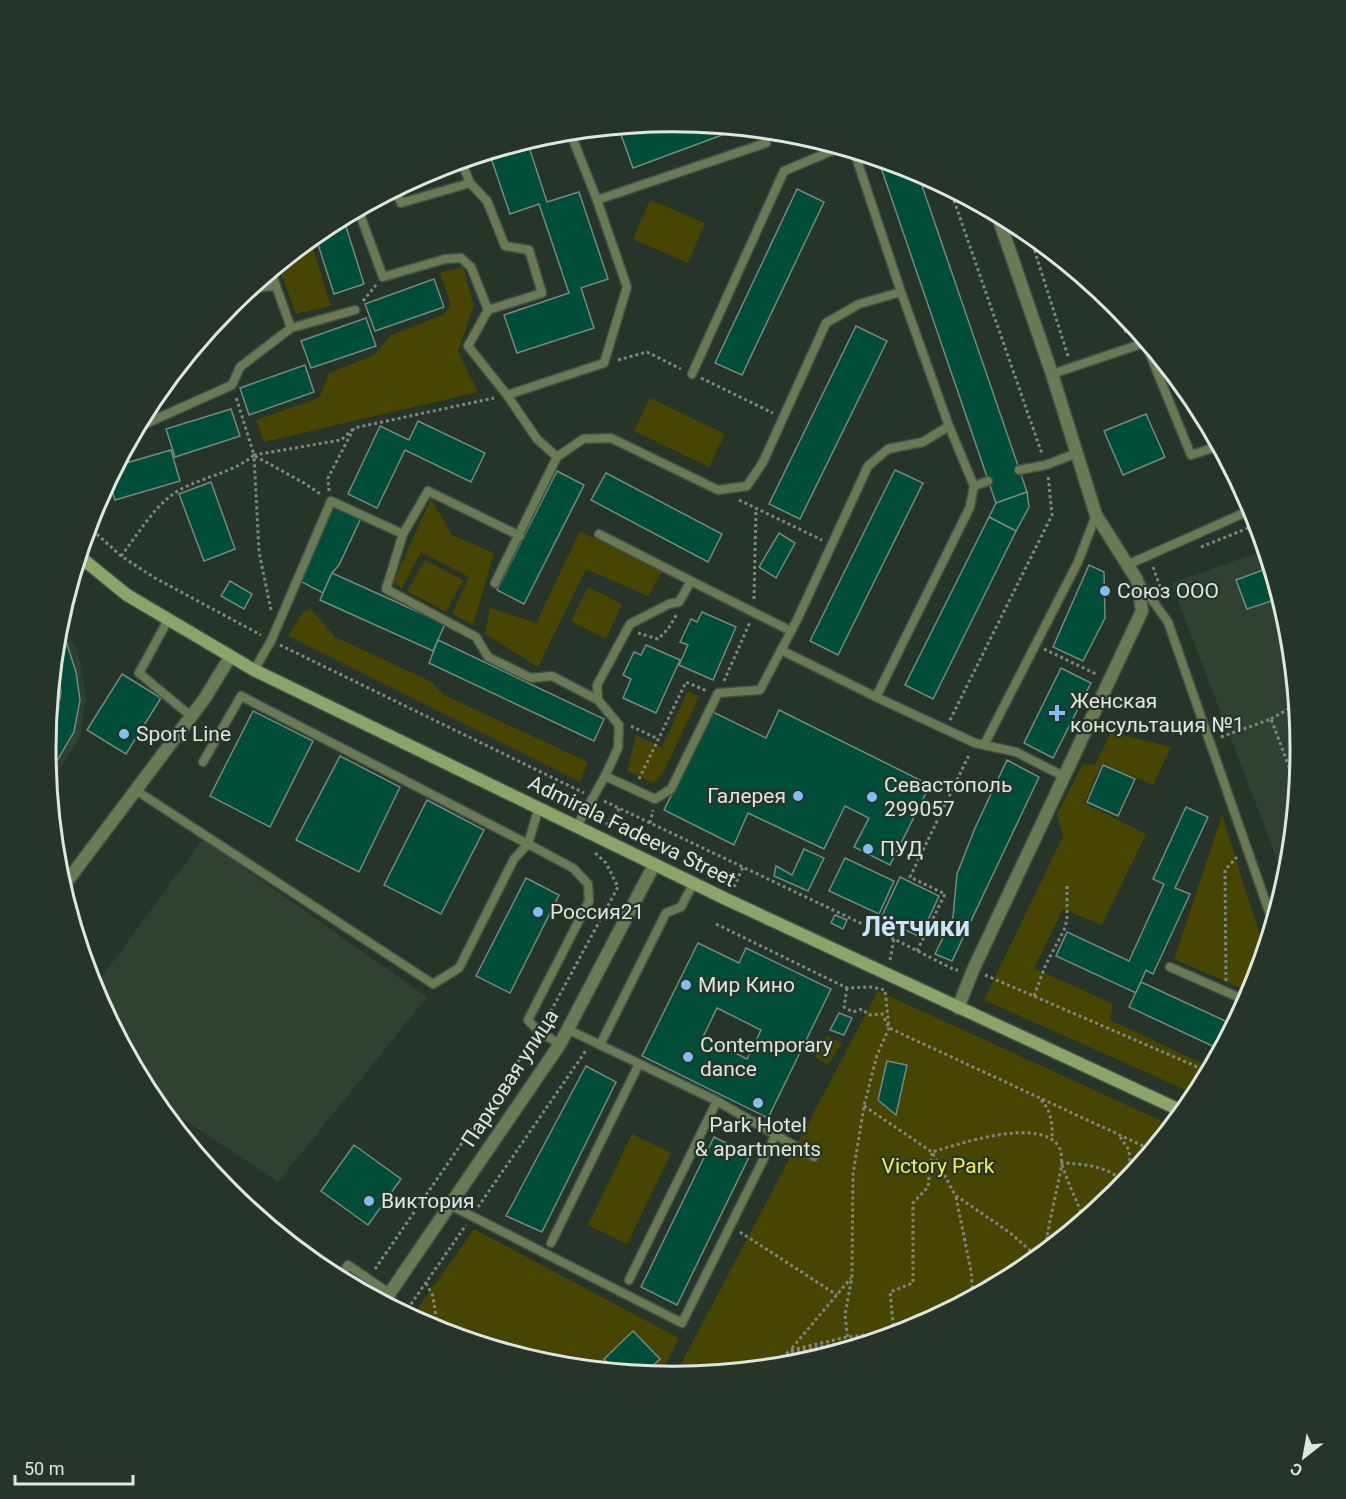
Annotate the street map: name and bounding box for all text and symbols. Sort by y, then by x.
place label: Союз ООО [1117,579,1219,603]
marker: Союз ООО [1098,584,1112,598]
place label: Женская консультация №1 [1070,689,1245,737]
marker: Женская консультация №1 [1048,704,1066,722]
place label: Sport Line [136,722,231,746]
marker: Sport Line [117,727,131,741]
street label: Admirala Fadeeva Street [524,770,740,892]
place label: Севастополь 299057 [884,773,1012,821]
place label: Галерея [707,784,786,808]
marker: Галерея [791,789,805,803]
marker: Севастополь 299057 [865,790,879,804]
place label: ПУД [880,837,923,861]
marker: ПУД [861,842,875,856]
place label: Россия21 [550,900,644,924]
marker: Россия21 [531,905,545,919]
district label: Лётчики [862,911,970,943]
place label: Мир Кино [698,973,795,997]
marker: Мир Кино [679,978,693,992]
street label: Парковая улица [457,1005,563,1151]
place label: Contemporary dance [700,1033,833,1081]
marker: Contemporary dance [681,1050,695,1064]
marker: Park Hotel & apartments [751,1096,765,1110]
place label: Park Hotel & apartments [695,1113,821,1161]
park label: Victory Park [882,1154,995,1178]
place label: Виктория [381,1189,475,1213]
marker: Виктория [362,1194,376,1208]
north arrow [1274,1427,1334,1487]
scale bar [15,1448,134,1486]
text: 50 m [24,1458,64,1479]
text: С [1287,1459,1306,1480]

